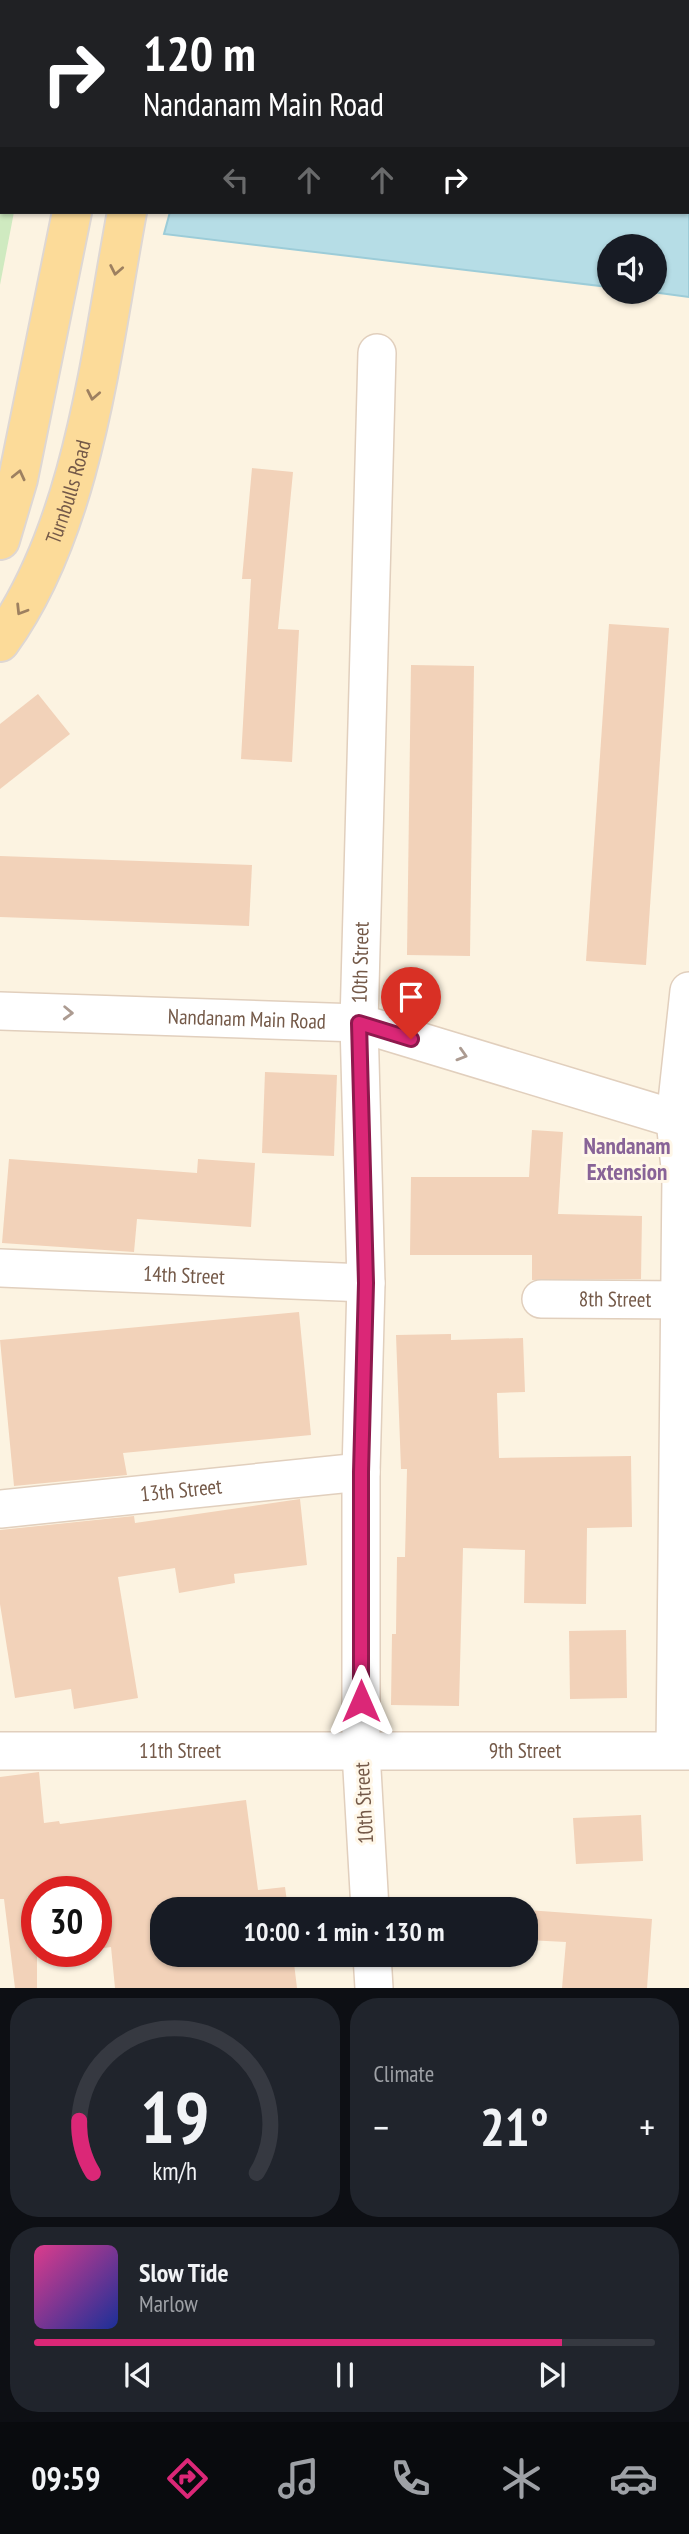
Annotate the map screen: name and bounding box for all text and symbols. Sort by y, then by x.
text: 120 m [143,21,256,85]
icon: right [28,28,119,119]
text: Nandanam Main Road [143,83,384,125]
icon: left [217,161,255,199]
icon: ahead [290,161,328,199]
icon: ahead [363,161,401,199]
icon: right [436,161,474,199]
map controls [597,234,667,304]
button: sound [597,234,667,304]
one-way arrow [110,264,125,276]
one-way arrow [86,389,101,401]
street label: Turnbulls Road [40,437,97,548]
one-way arrow [11,469,25,481]
one-way arrow [17,602,30,615]
street label: 10th Street [346,921,375,1004]
pin [381,967,441,1039]
icon: arrive [392,978,430,1016]
street label: Nandanam Main Road [167,1003,326,1035]
one-way arrow [63,1006,74,1021]
one-way arrow [456,1046,468,1061]
district label: Nandanam Extension [583,1131,671,1186]
street label: 14th Street [142,1260,226,1290]
street label: 8th Street [579,1285,652,1313]
street label: 13th Street [139,1472,223,1508]
position arrow [324,1664,398,1738]
street label: 11th Street [139,1737,221,1764]
street label: 9th Street [489,1737,561,1764]
street label: 10th Street [348,1761,379,1845]
speed limit sign: 30 [21,1876,112,1967]
text: 10:00 · 1 min · 130 m [244,1915,444,1948]
text: Climate [374,2059,434,2088]
text: 19 [140,2070,210,2164]
text: 21° [480,2093,549,2160]
text: − [374,2102,389,2151]
text: + [639,2102,655,2151]
text: km/h [153,2155,197,2187]
text: Slow Tide [139,2256,229,2289]
text: Marlow [139,2289,198,2318]
icon: previous [119,2356,157,2394]
icon: pause [326,2356,364,2394]
icon: next [533,2356,571,2394]
icon: directions [163,2454,212,2503]
icon: music [274,2454,323,2503]
icon: phone [386,2454,435,2503]
icon: climate [497,2454,546,2503]
icon: car [609,2454,658,2503]
text: 09:59 [31,2457,100,2499]

